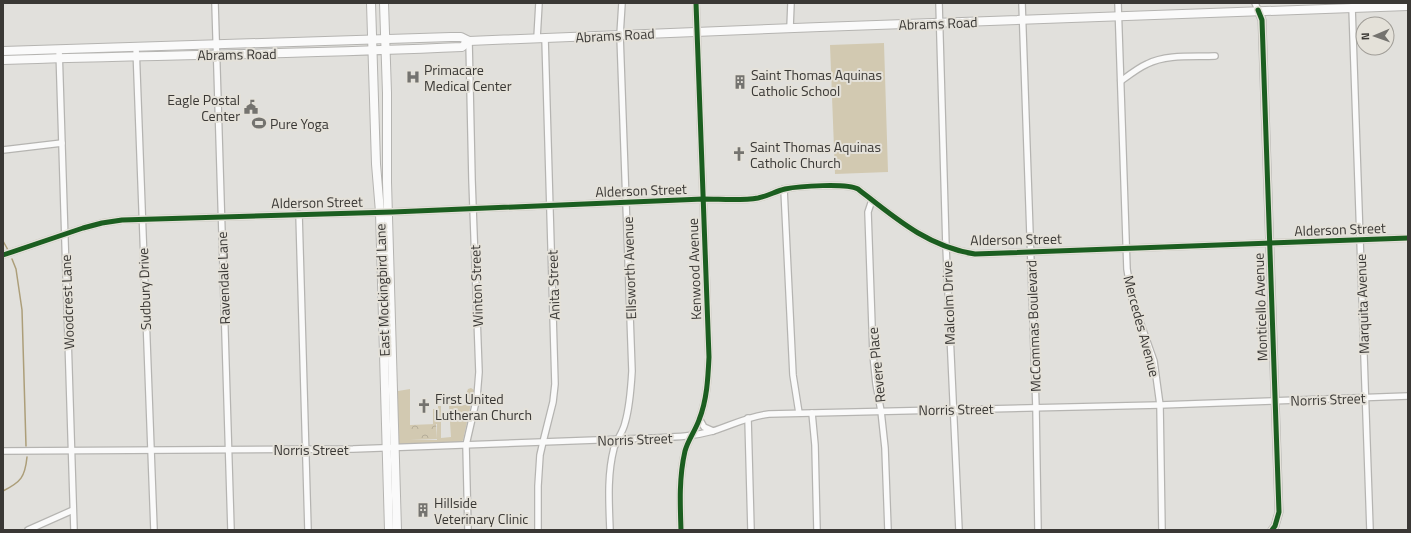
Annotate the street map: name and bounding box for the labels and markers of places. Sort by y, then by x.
place label: Primacare Medical Center [424,59,512,96]
place label: Saint Thomas Aquinas Catholic School [751,64,882,101]
hospital icon: Primacare Medical Center [405,69,421,85]
building icon: Saint Thomas Aquinas Catholic School [732,74,748,90]
place label: Eagle Postal Center [167,89,240,126]
public building icon: Eagle Postal Center [243,99,259,115]
place label: Pure Yoga [270,113,329,134]
sports icon: Pure Yoga [251,115,267,131]
place label: Saint Thomas Aquinas Catholic Church [750,136,881,173]
church icon: Saint Thomas Aquinas Catholic Church [731,146,747,162]
place label: First United Lutheran Church [435,388,532,425]
church icon: First United Lutheran Church [416,398,432,414]
place label: Hillside Veterinary Clinic [434,492,528,529]
building icon: Hillside Veterinary Clinic [415,502,431,518]

